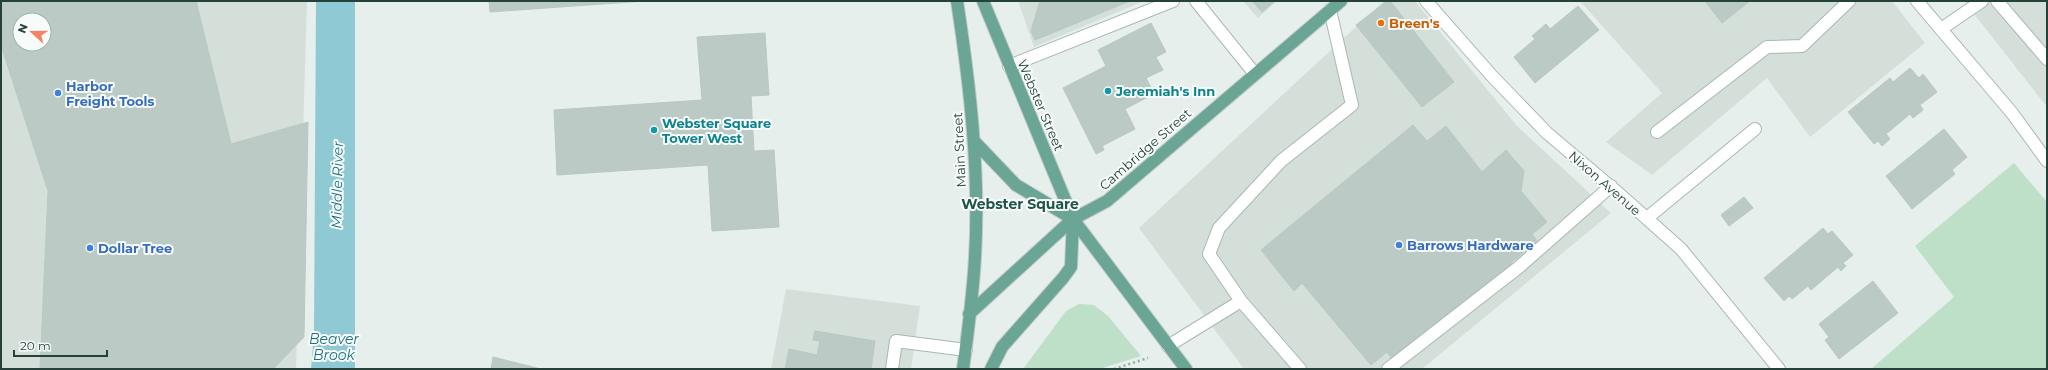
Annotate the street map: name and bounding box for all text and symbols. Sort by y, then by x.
north arrow [12,12,52,52]
place label: Breen's [1389,15,1440,31]
marker: Breen's [1376,18,1386,28]
text: N [15,22,31,35]
street label: Webster Street [1015,57,1067,153]
place label: Harbor Freight Tools [66,78,154,109]
place label: Jeremiah's Inn [1115,83,1215,99]
marker: Jeremiah's Inn [1103,86,1113,96]
marker: Harbor Freight Tools [53,88,63,98]
street label: Cambridge Street [1096,105,1194,193]
street label: Main Street [949,112,969,188]
place label: Webster Square Tower West [662,115,771,146]
marker: Webster Square Tower West [649,125,659,135]
water label: Middle River [327,141,347,229]
street label: Nixon Avenue [1566,147,1644,219]
district label: Webster Square [961,195,1079,213]
place label: Barrows Hardware [1407,237,1534,253]
place label: Dollar Tree [98,240,172,256]
marker: Barrows Hardware [1394,240,1404,250]
marker: Dollar Tree [85,243,95,253]
water label: Beaver Brook [309,330,359,364]
scale bar [14,332,107,358]
text: 20 m [20,338,51,353]

